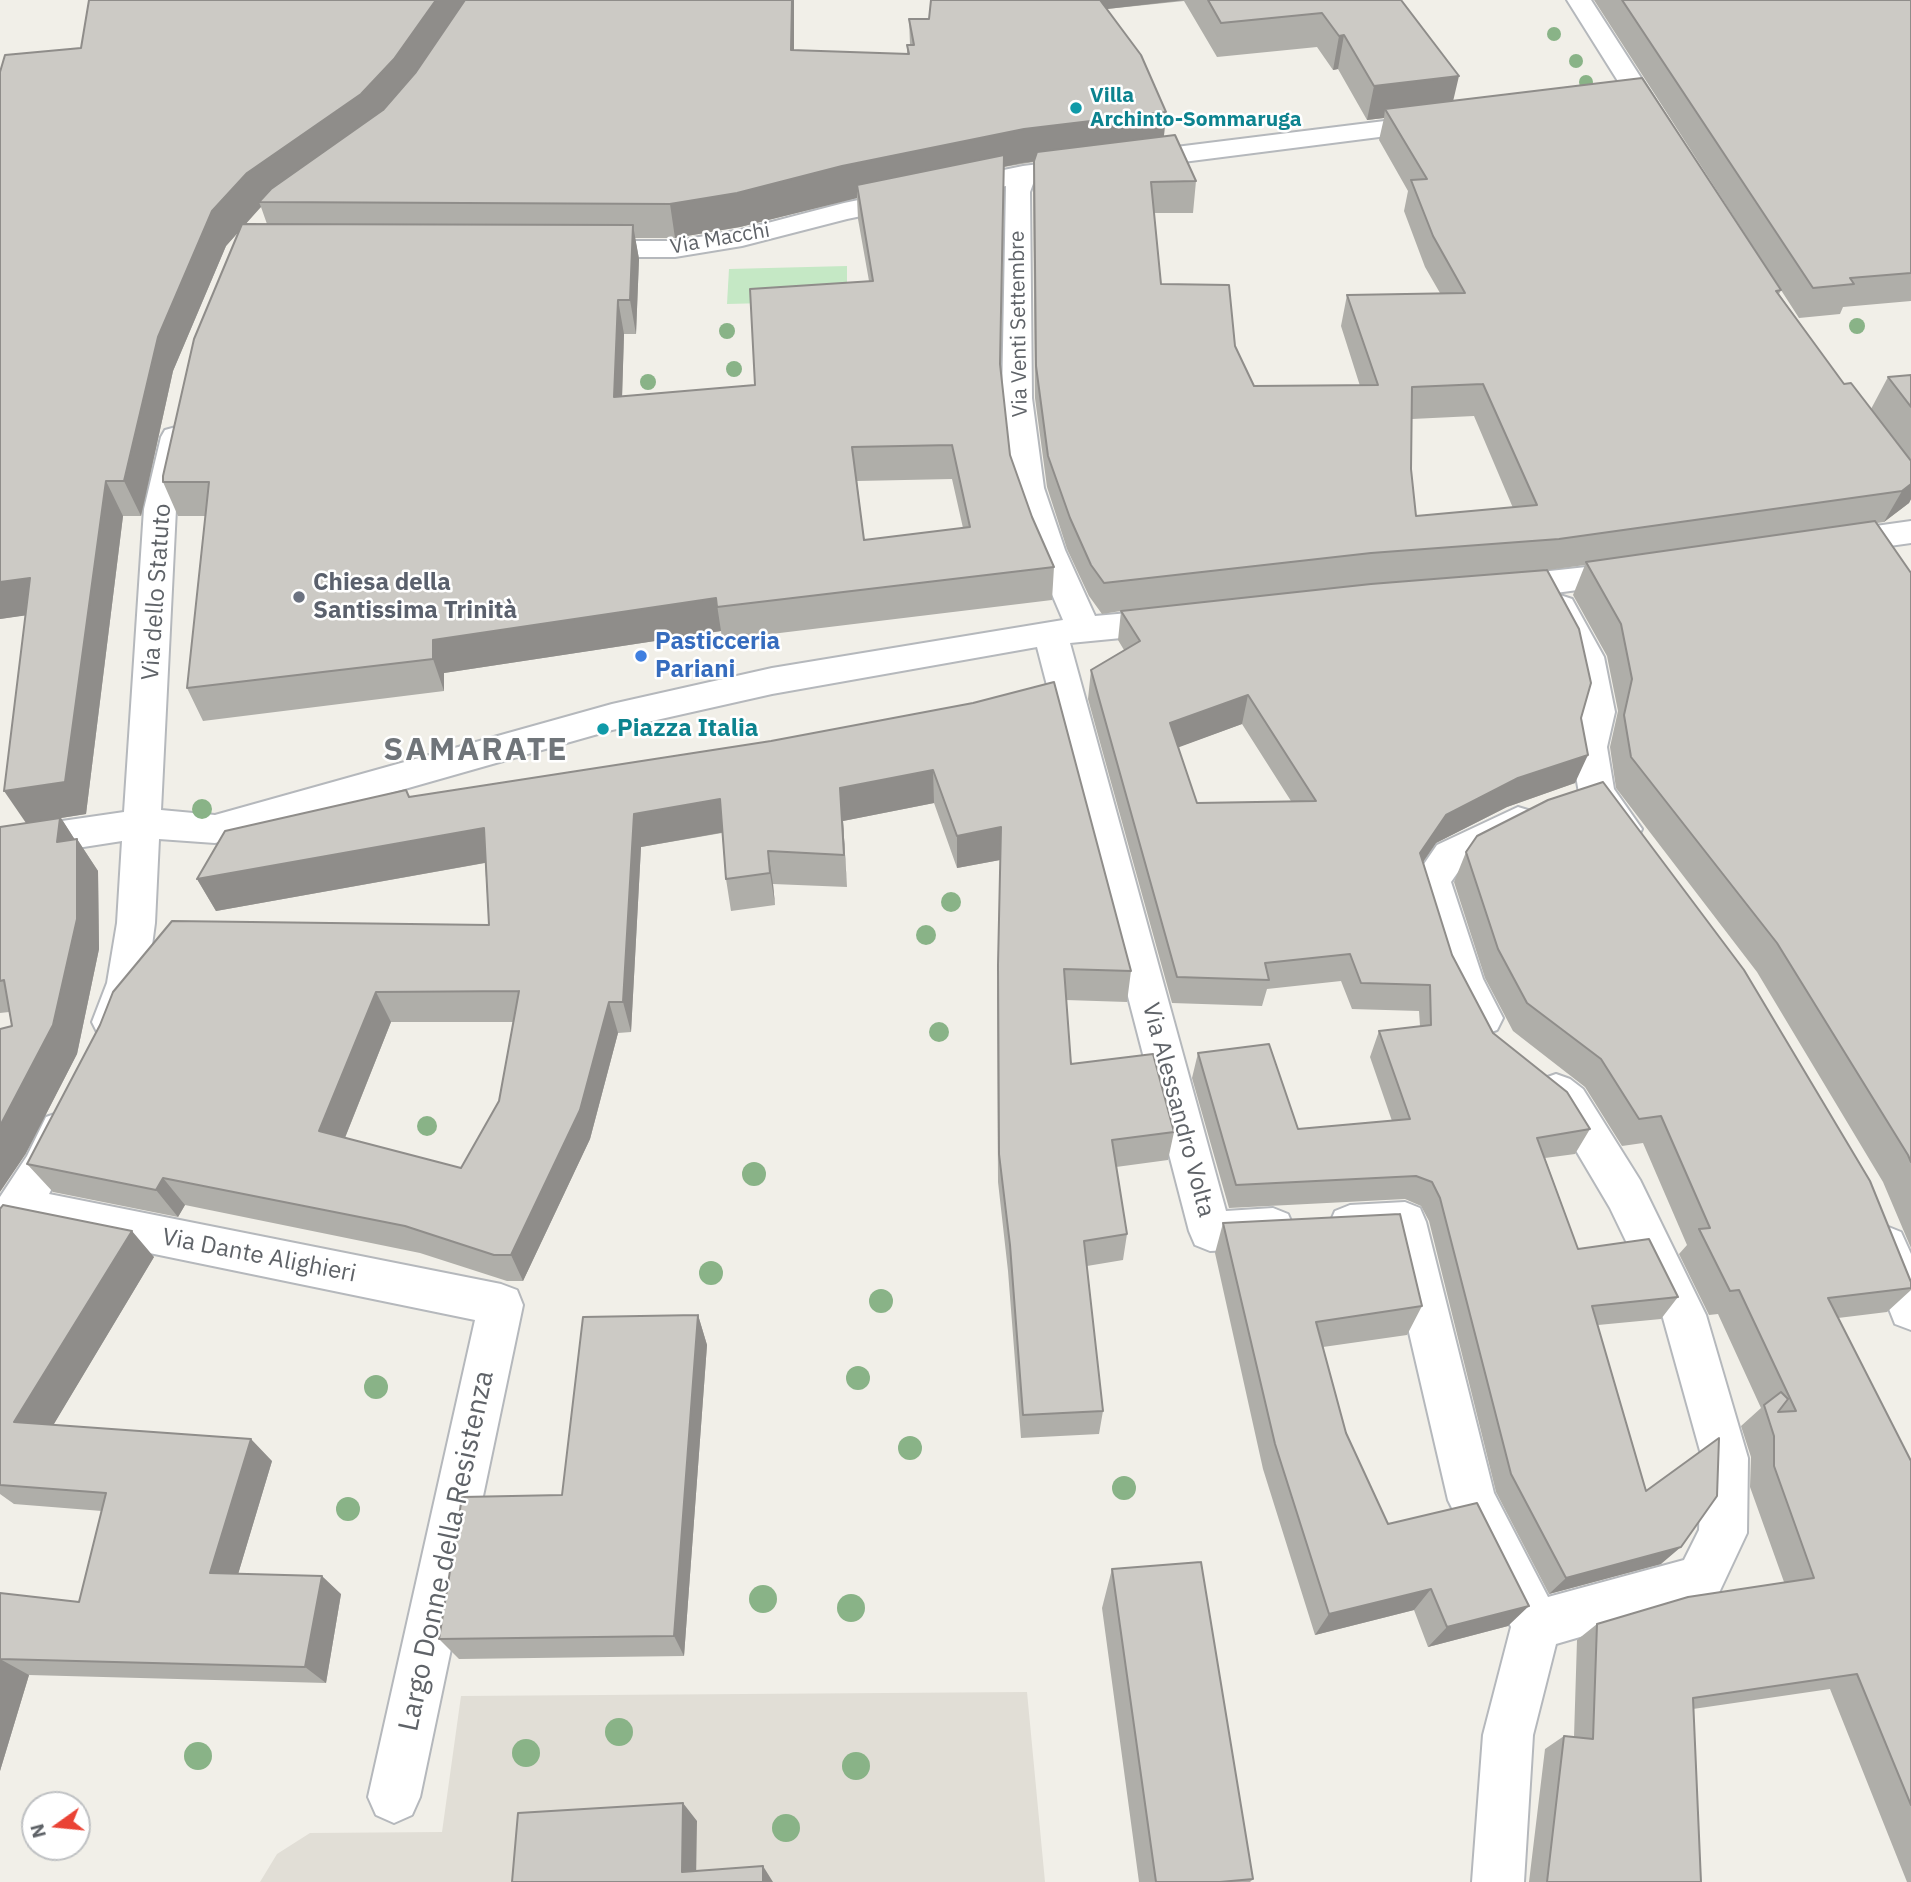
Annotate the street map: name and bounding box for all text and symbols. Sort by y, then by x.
place label: Villa Archinto-Sommaruga [1090,83,1302,133]
marker: Villa Archinto-Sommaruga [1068,100,1084,116]
street label: Via Macchi [668,218,772,260]
street label: Via Venti Settembre [1005,230,1033,418]
street label: Via dello Statuto [136,503,178,681]
place label: Chiesa della Santissima Trinità [313,569,517,625]
marker: Chiesa della Santissima Trinità [291,589,307,605]
place label: Pasticceria Pariani [655,628,780,684]
marker: Pasticceria Pariani [633,648,649,664]
place label: Piazza Italia [617,715,758,743]
marker: Piazza Italia [595,721,611,737]
district label: SAMARATE [384,732,568,770]
street label: Via Alessandro Volta [1136,1000,1220,1220]
street label: Via Dante Alighieri [160,1223,358,1289]
street label: Largo Donne della Resistenza [392,1368,502,1734]
north arrow [21,1791,91,1861]
text: N [24,1821,51,1841]

